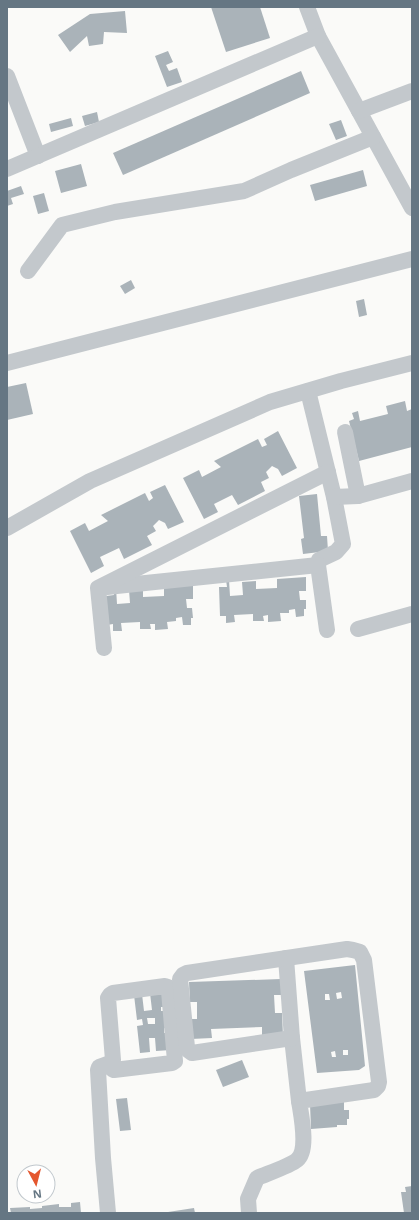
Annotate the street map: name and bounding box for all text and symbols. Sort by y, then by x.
north arrow [16,1164,56,1204]
text: N [32,1186,43,1202]

